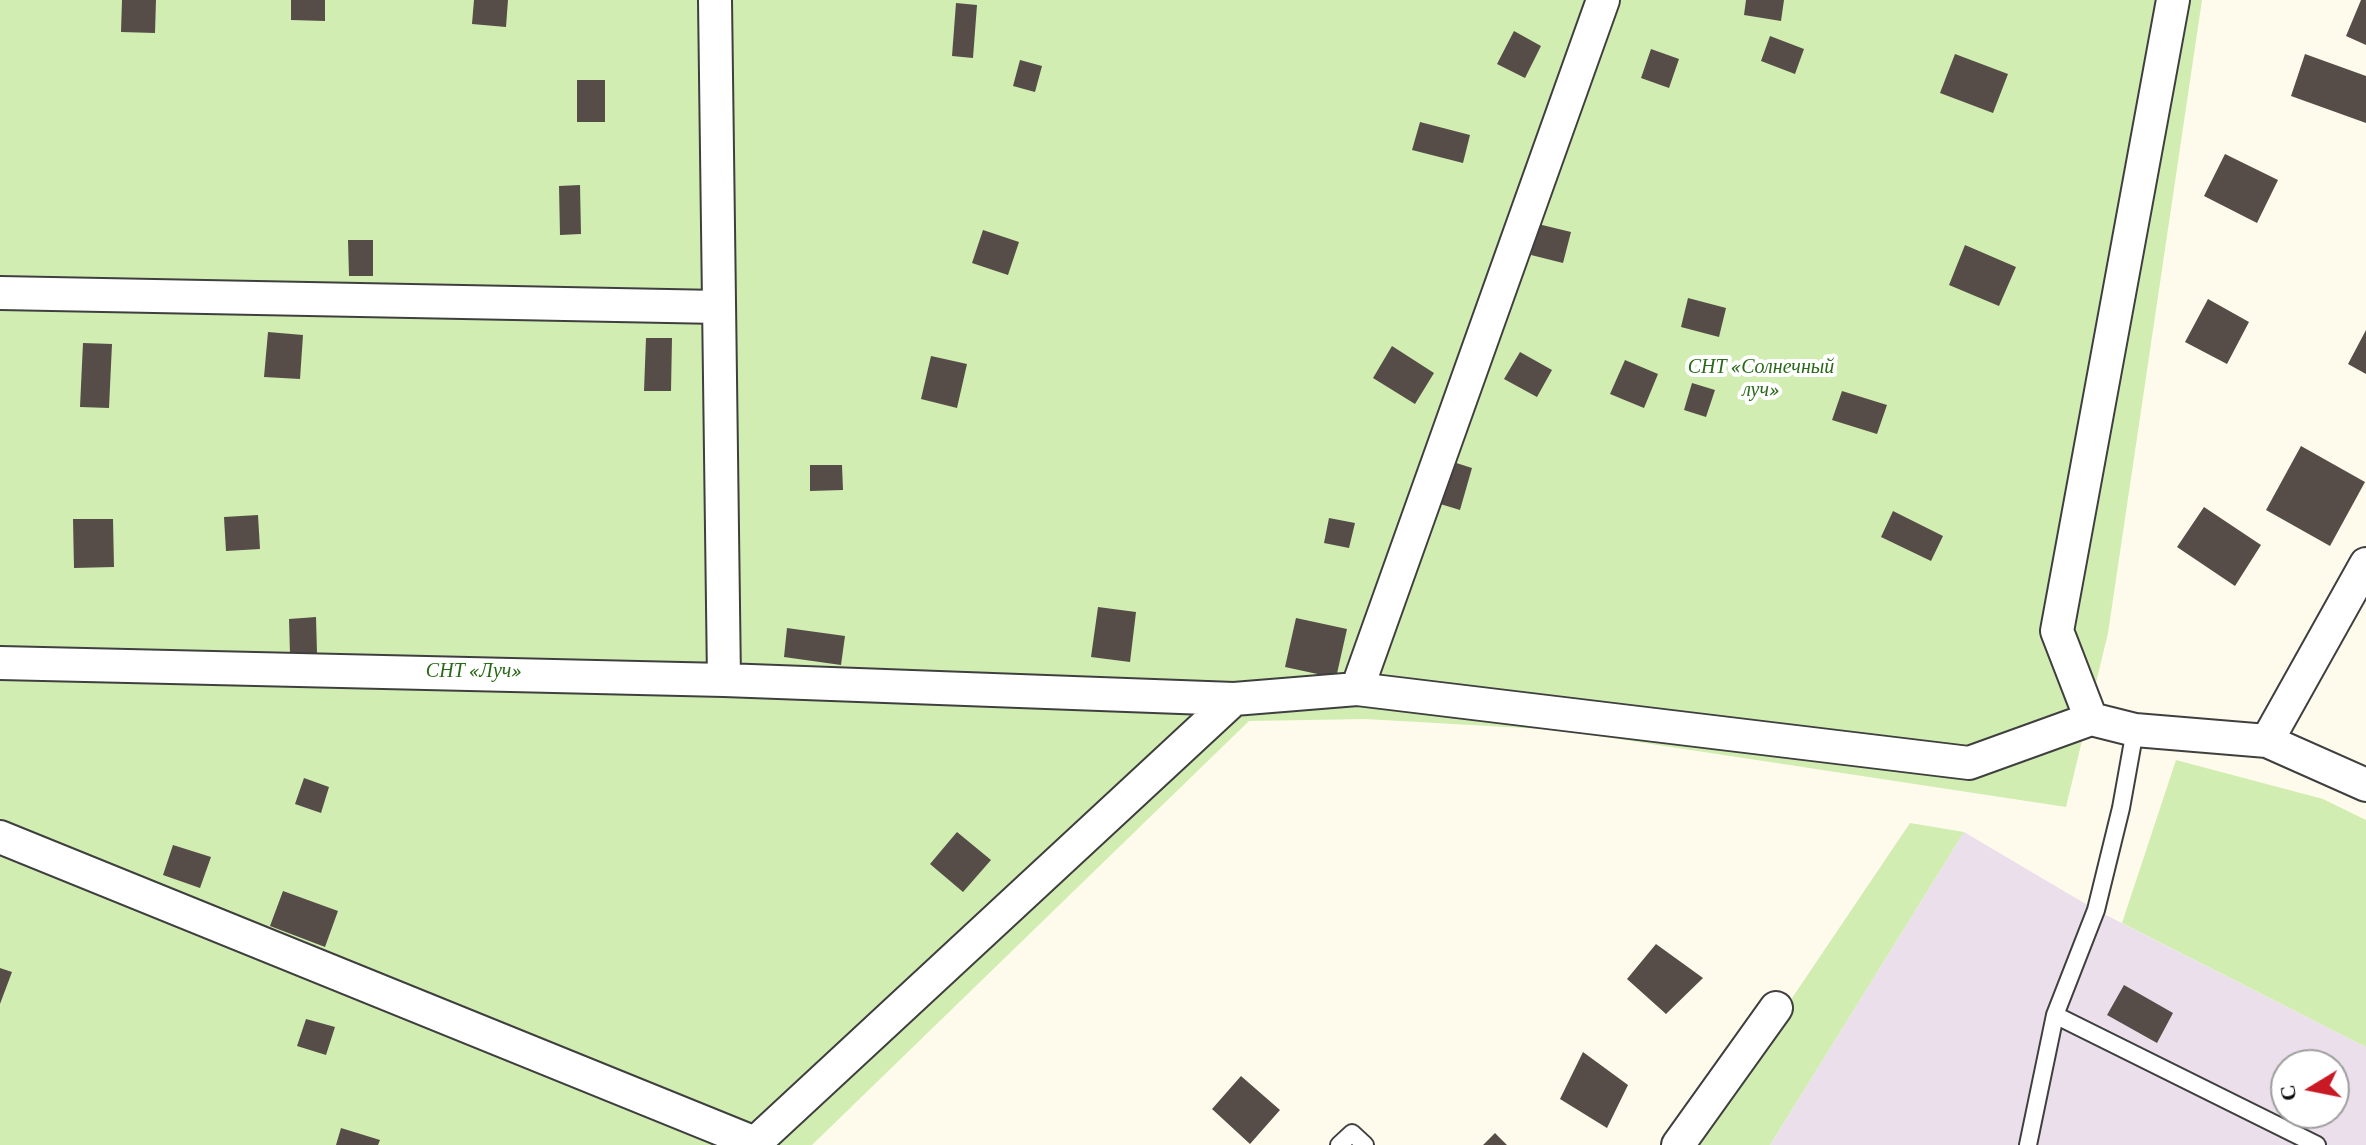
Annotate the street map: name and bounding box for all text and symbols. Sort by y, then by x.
park label: СНТ «Солнечный луч» [1688,355,1834,402]
park label: СНТ «Луч» [426,659,522,683]
north arrow [2270,1049,2350,1129]
text: С [2274,1083,2302,1103]

